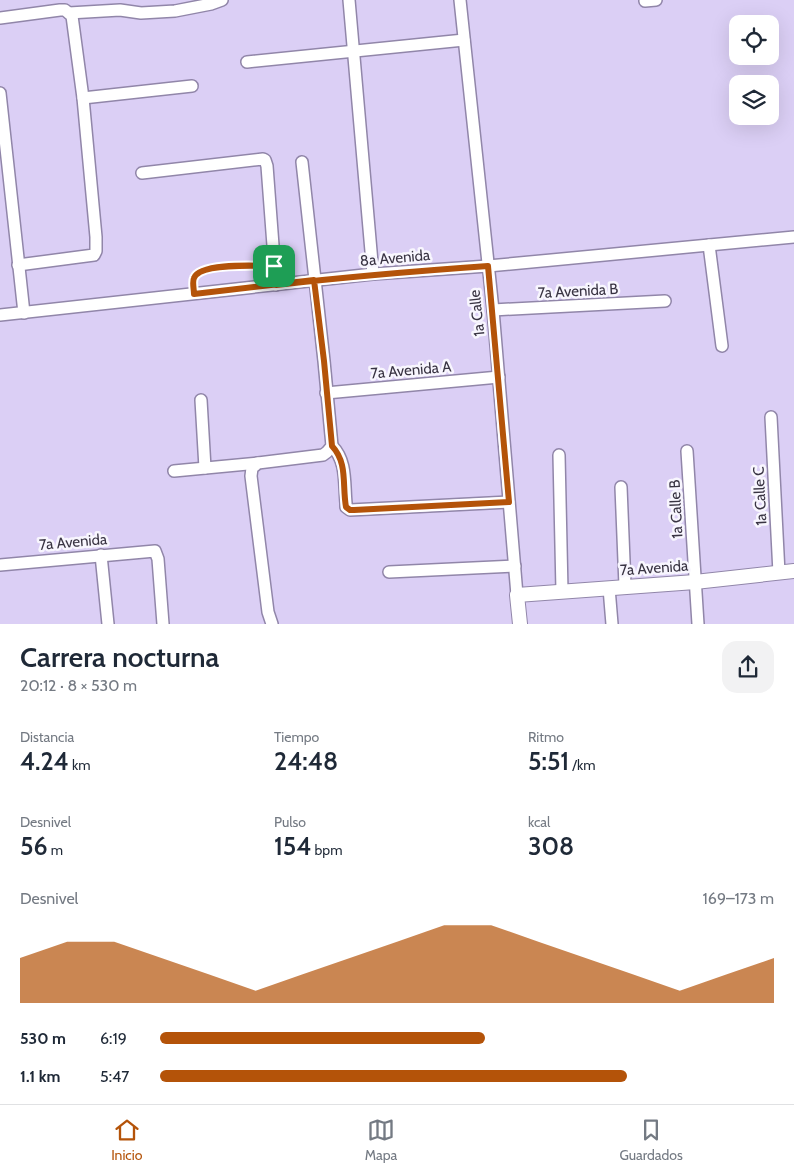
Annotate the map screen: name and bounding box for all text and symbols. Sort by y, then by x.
map controls [729,15,779,125]
button: locate [729,15,779,65]
button: layers [729,75,779,125]
pin [253,245,295,287]
street label: 8a Avenida [359,246,432,270]
icon: arrive [260,252,288,280]
street label: 7a Avenida B [537,280,619,302]
street label: 1a Calle [466,289,488,337]
street label: 7a Avenida A [370,357,453,382]
street label: 1a Calle C [749,466,771,526]
street label: 1a Calle B [665,479,687,539]
street label: 7a Avenida [38,530,109,554]
street label: 7a Avenida [619,557,690,579]
text: Carrera nocturna [20,640,219,674]
button: share [722,641,774,693]
text: 20:12 · 8 × 530 m [20,676,137,695]
text: Distancia [20,728,74,746]
text: Tiempo [274,728,319,746]
text: Ritmo [528,728,564,746]
text: 4.24 [20,746,69,776]
text: 24:48 [274,746,338,776]
text: 5:51 [528,746,569,776]
text: km [69,756,90,774]
text: /km [569,756,595,774]
text: Desnivel [20,813,71,831]
text: Pulso [274,813,306,831]
text: kcal [528,813,550,831]
text: 56 [20,831,48,861]
text: 154 [274,831,311,861]
text: 308 [528,831,574,861]
text: m [48,841,63,859]
text: bpm [311,841,342,859]
text: Desnivel [20,889,78,908]
text: 169–173 m [703,889,774,908]
text: 530 m [20,1029,66,1048]
text: 6:19 [100,1029,127,1048]
text: 1.1 km [20,1067,60,1086]
text: 5:47 [100,1067,129,1086]
tab: Inicio [111,1116,142,1164]
tab: Mapa [365,1116,397,1164]
tab: Guardados [619,1116,683,1164]

